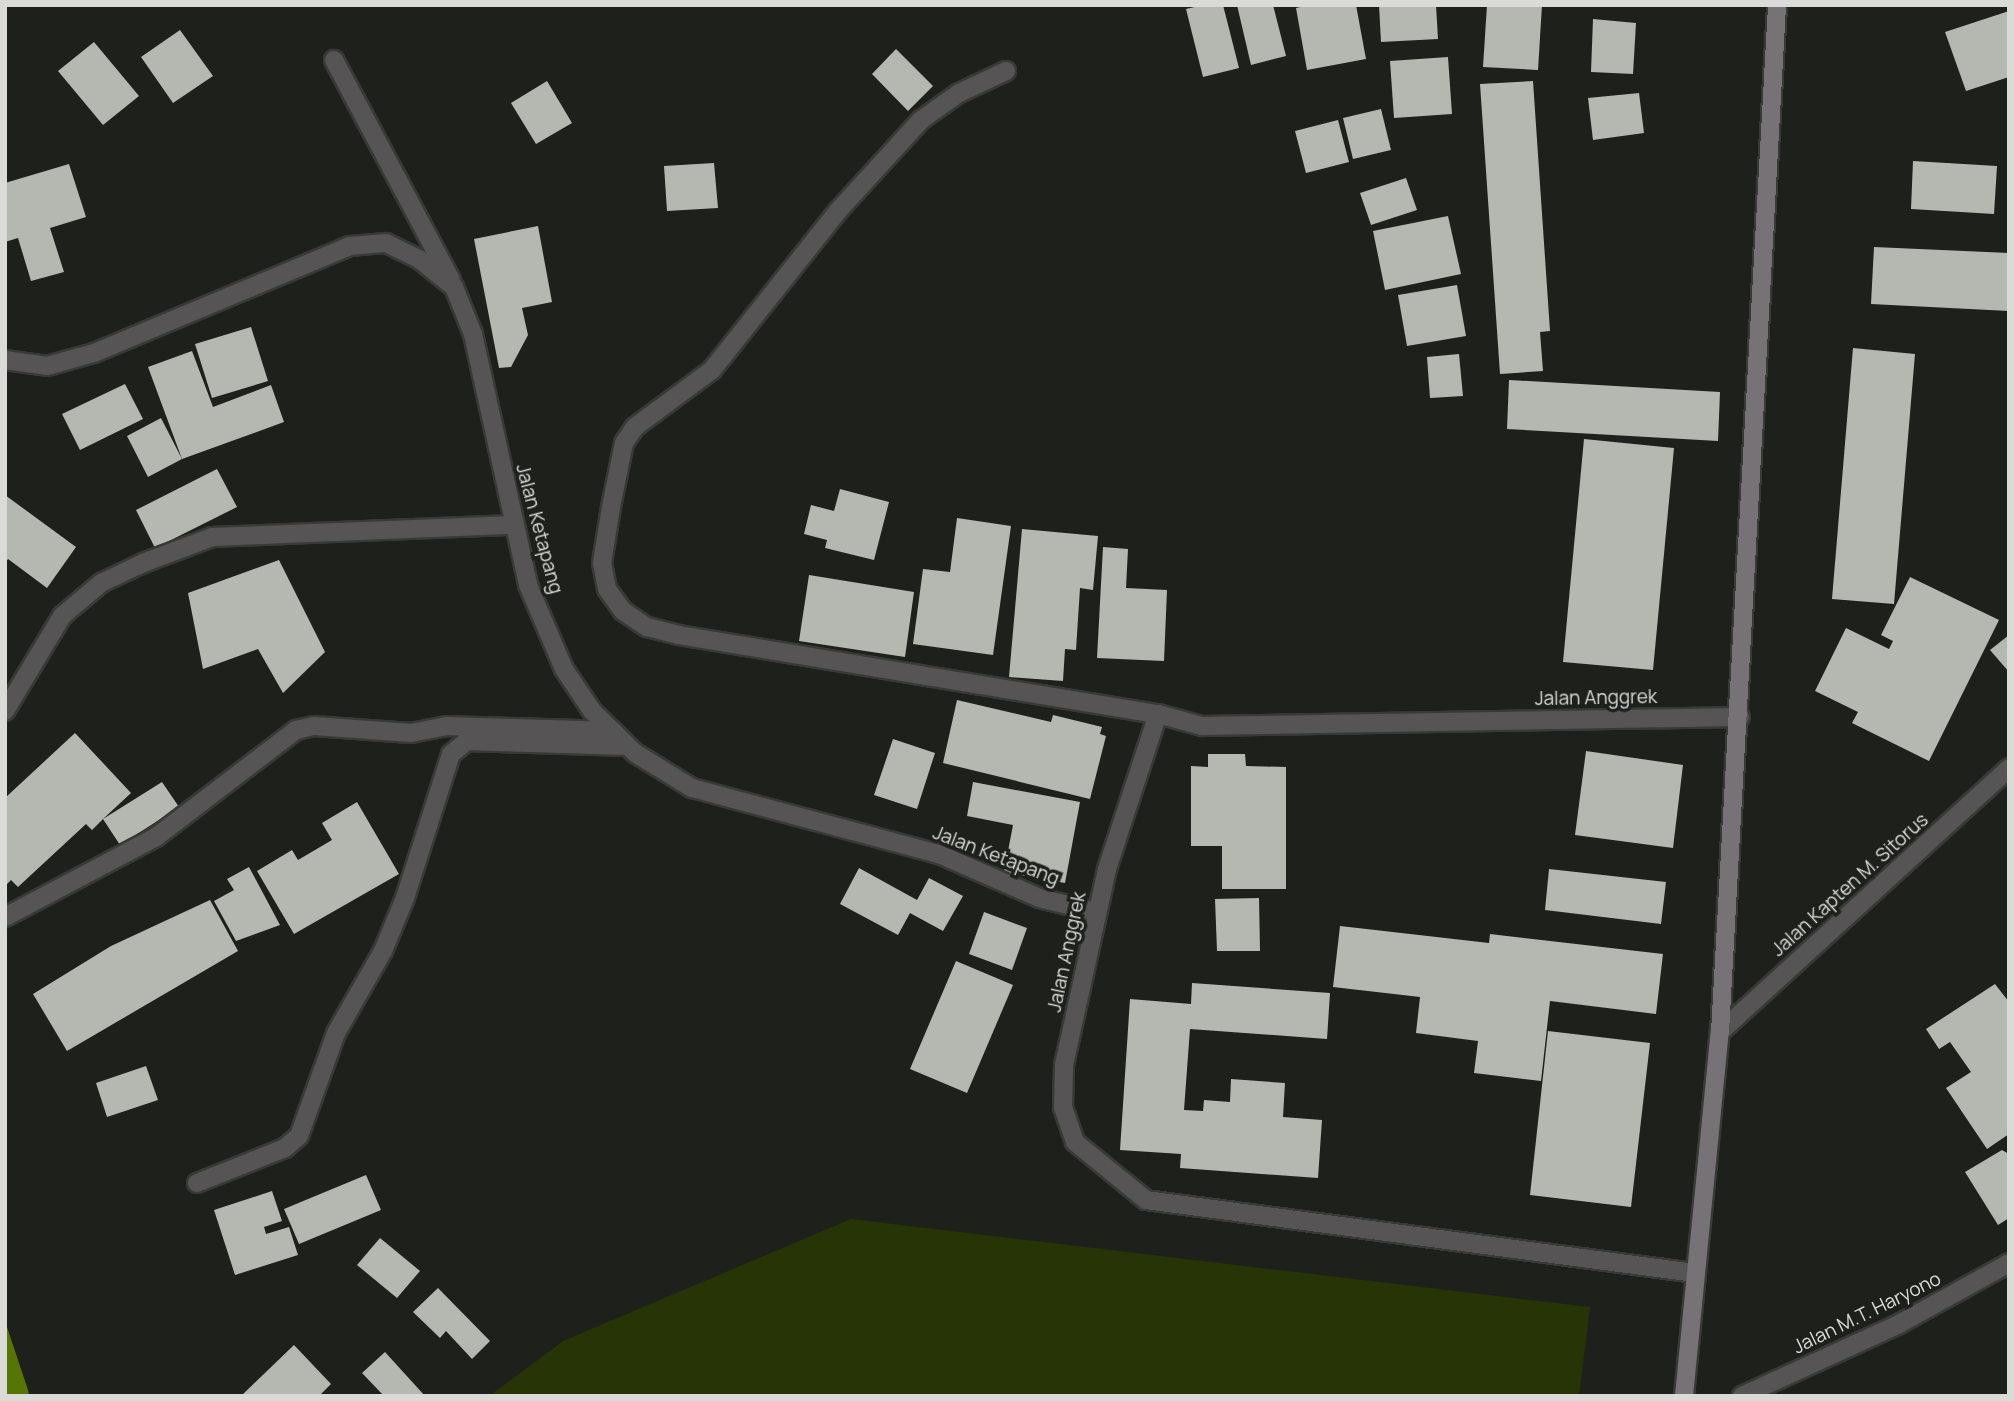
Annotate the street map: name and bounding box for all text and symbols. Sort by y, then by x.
street label: Jalan Ketapang [511,462,567,596]
street label: Jalan Anggrek [1535,686,1657,710]
street label: Jalan Kapten M. Sitorus [1767,809,1933,961]
street label: Jalan Ketapang [930,821,1062,891]
street label: Jalan Anggrek [1043,890,1091,1014]
street label: Jalan M.T. Haryono [1789,1267,1945,1359]

